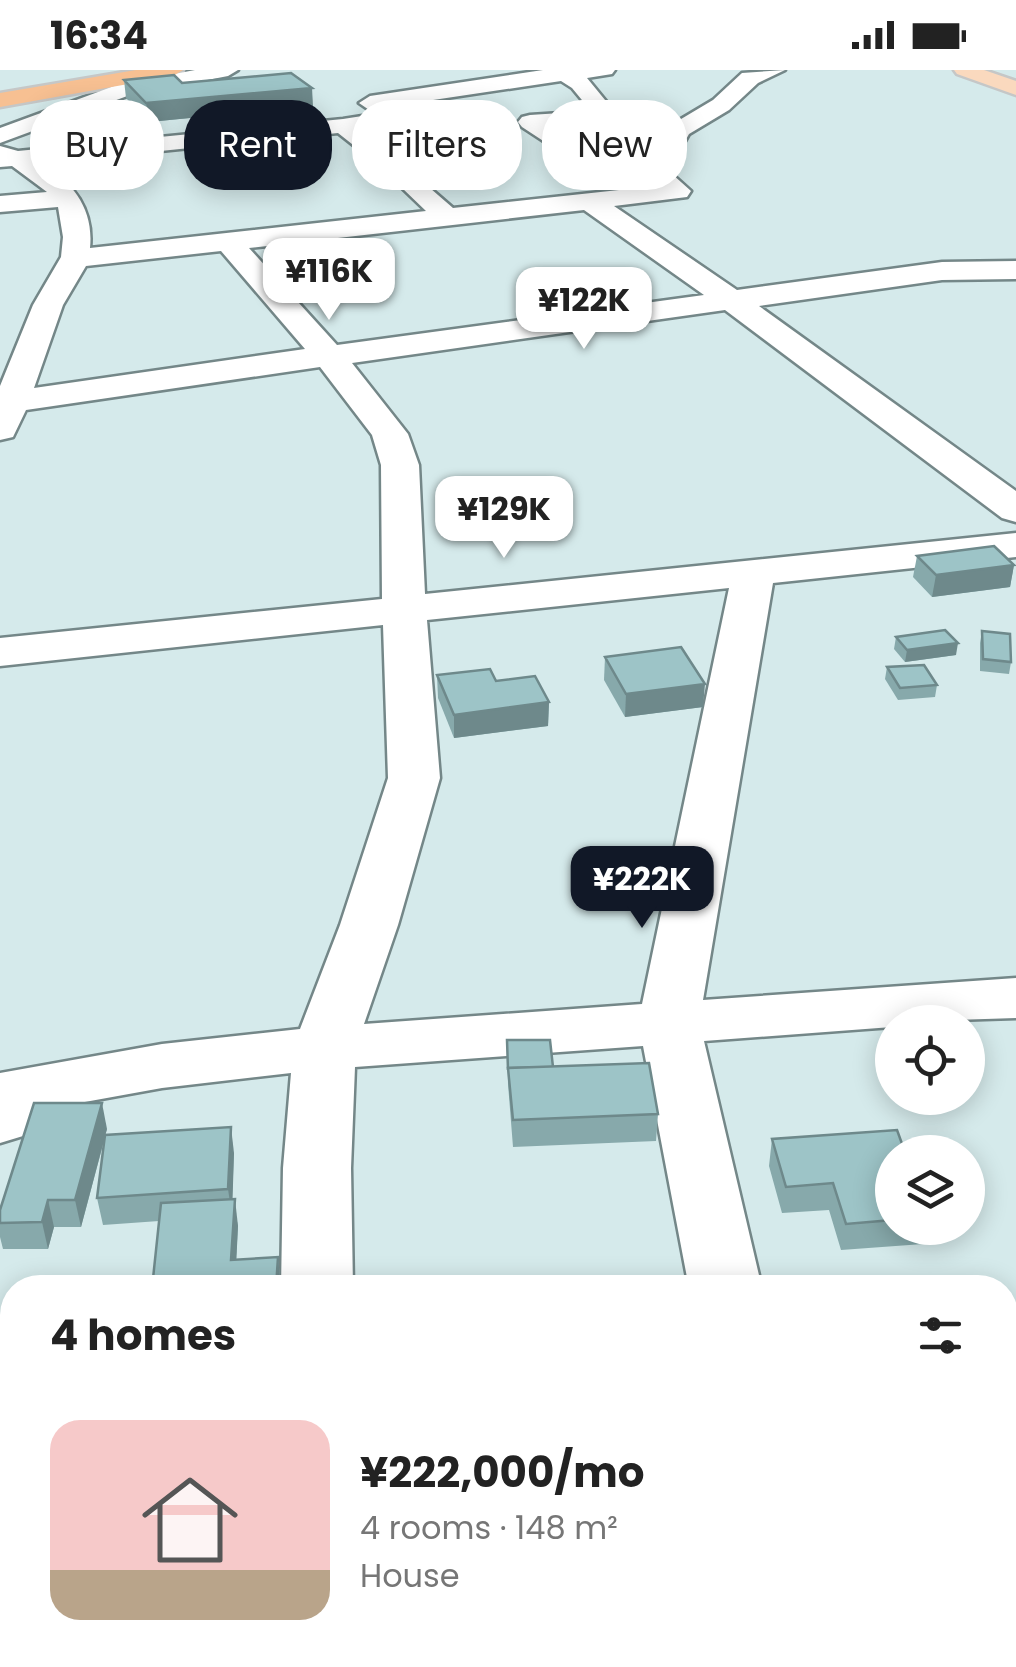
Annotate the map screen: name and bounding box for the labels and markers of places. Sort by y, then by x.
pin: ¥116K [259,238,399,323]
pin: ¥122K [514,267,654,352]
pin: ¥129K [434,476,574,561]
pin: ¥222K [572,846,712,931]

